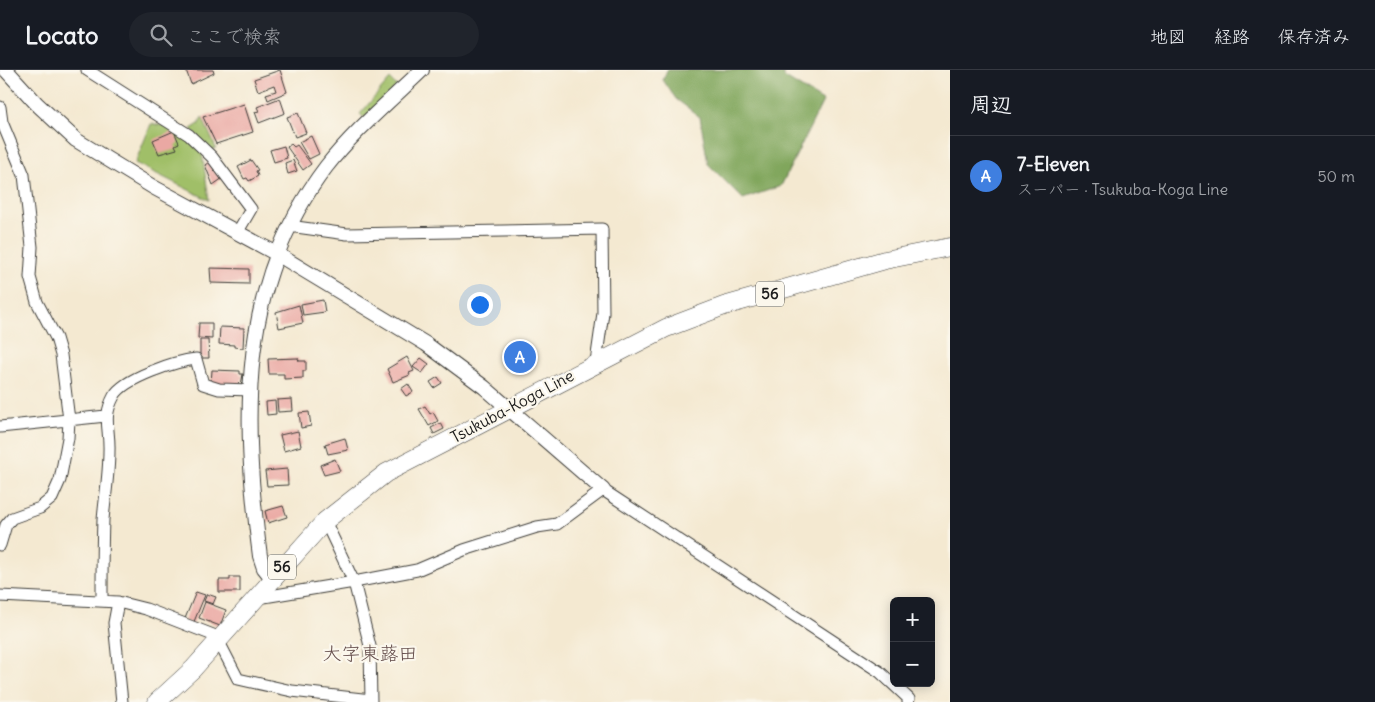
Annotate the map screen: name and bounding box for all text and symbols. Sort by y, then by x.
search box [129,12,479,57]
text: Locato [25,20,99,50]
icon: search [147,21,175,49]
text: ここで検索 [187,24,282,48]
text: 地図 [1150,25,1186,48]
text: 経路 [1214,25,1250,48]
text: 保存済み [1278,25,1350,48]
text: 周辺 [970,91,1012,118]
text: 7-Eleven [1017,152,1090,176]
text: A [981,166,991,186]
text: 50 m [1317,166,1355,186]
text: スーパー · Tsukuba-Koga Line [1017,179,1228,199]
road number: 56 [756,282,784,306]
your location [467,292,493,318]
pin: A [504,338,536,376]
street label: Tsukuba-Koga Line [447,365,577,447]
road number: 56 [268,554,296,580]
map controls [890,597,935,687]
button: + [890,597,935,642]
district label: 大字東蕗田 [322,641,418,665]
button: − [890,642,935,687]

